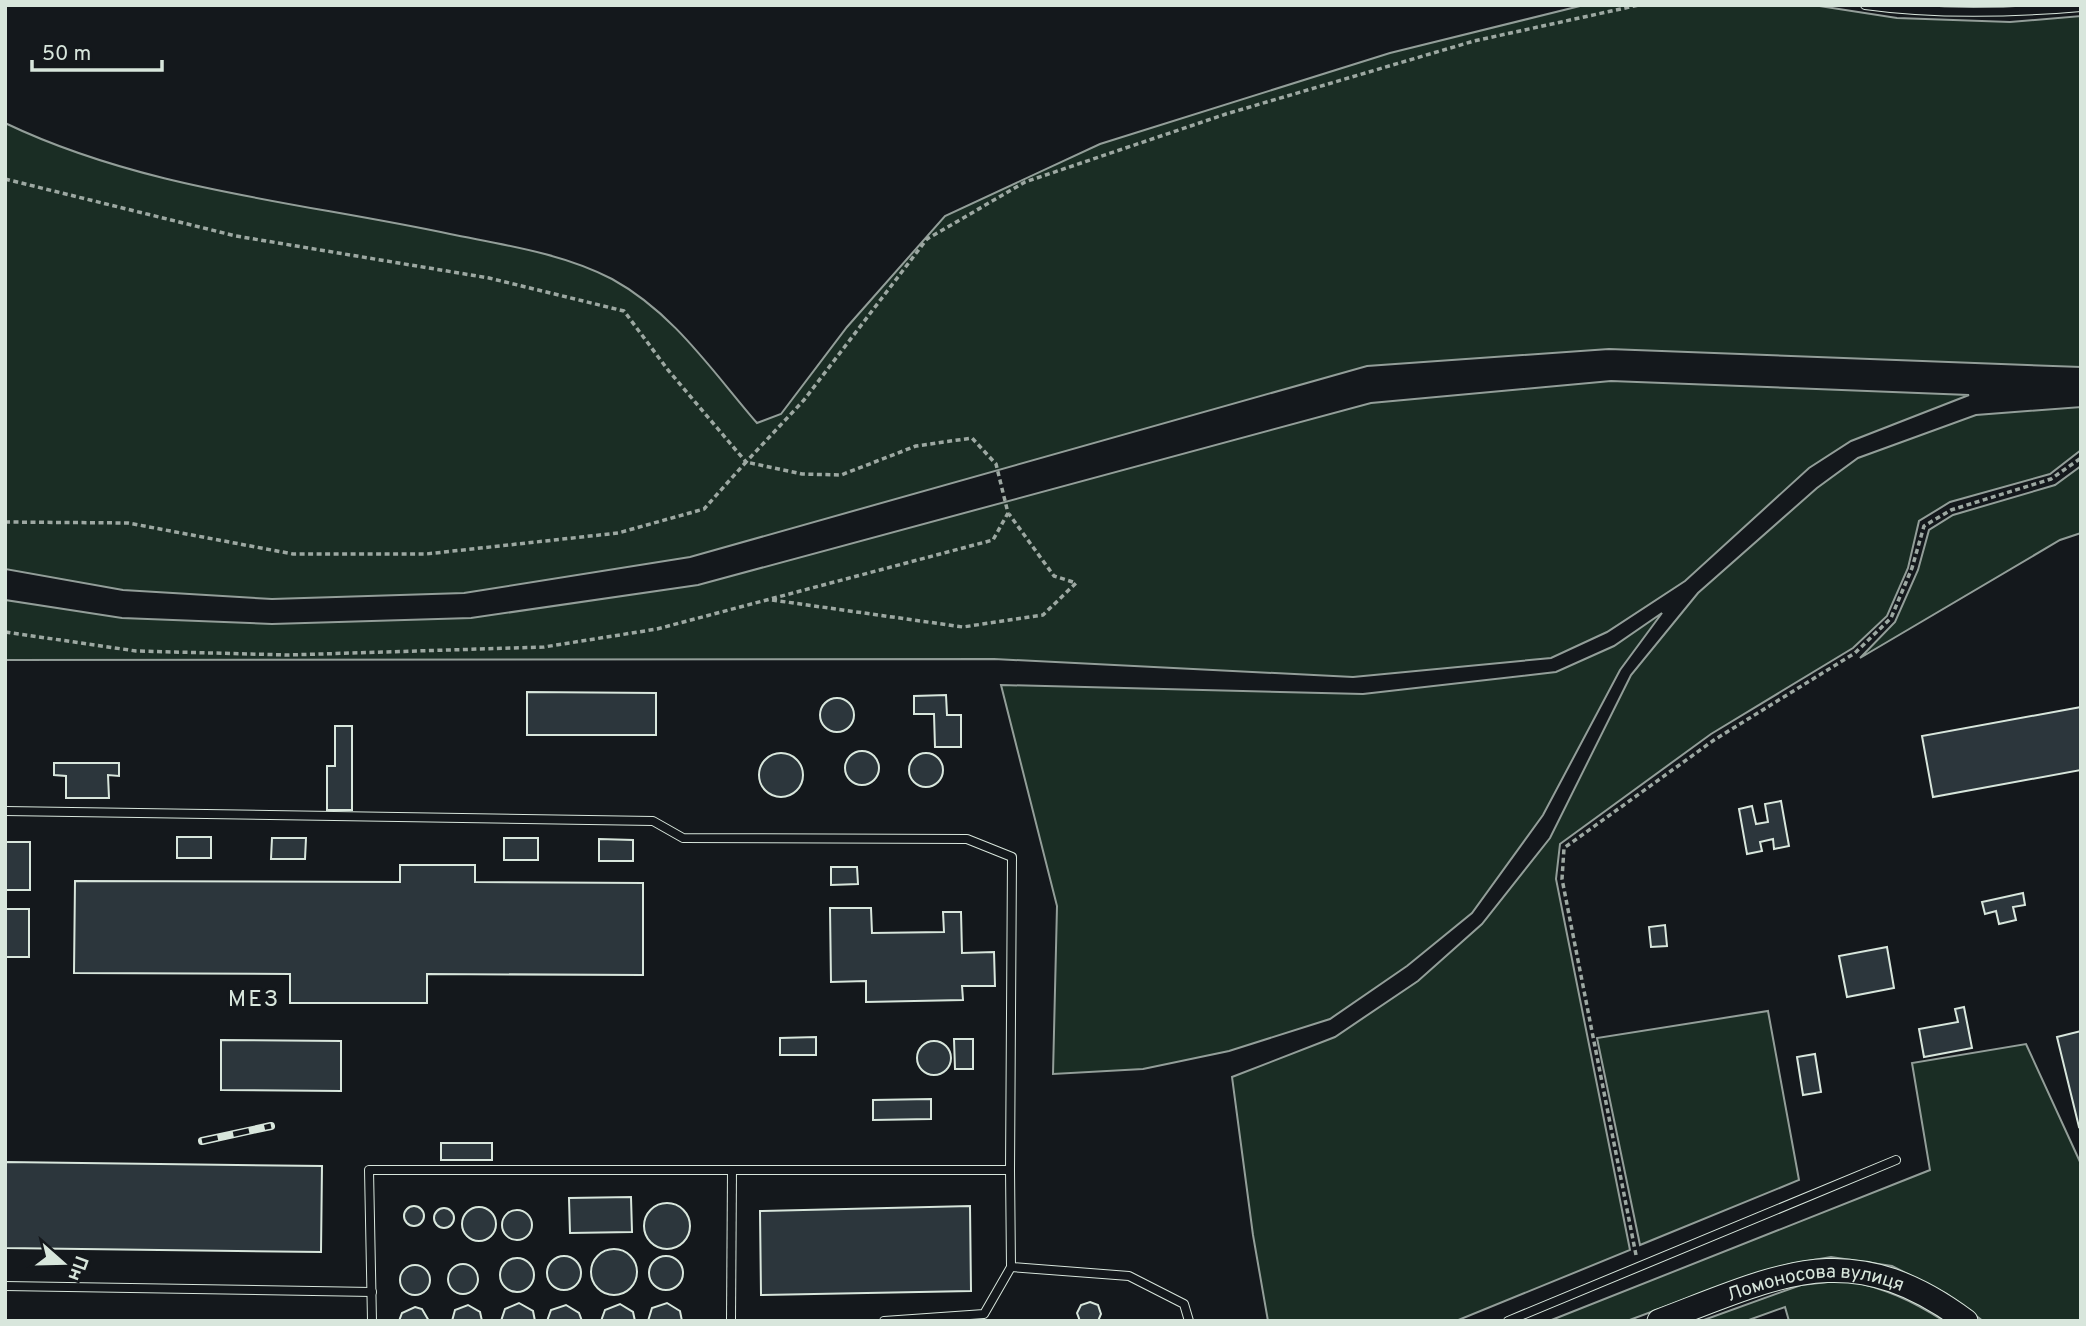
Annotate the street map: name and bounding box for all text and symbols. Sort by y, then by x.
scale bar [32,28,161,72]
text: 50 m [42,41,91,68]
district label: МЕЗ [228,986,280,1015]
north arrow [28,1228,98,1298]
text: Пн [61,1252,93,1284]
street label: Ломоносова вулиця [1724,1260,1908,1308]

